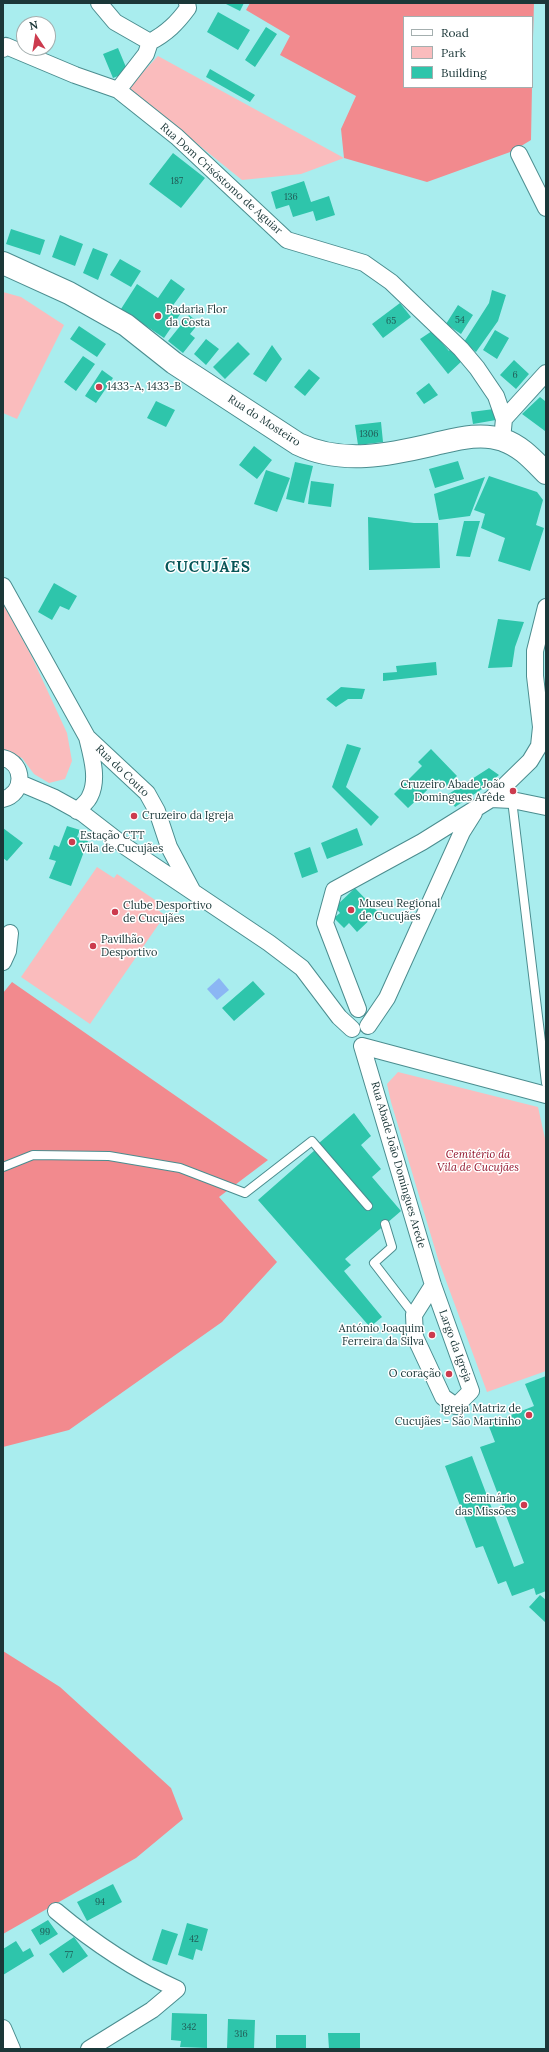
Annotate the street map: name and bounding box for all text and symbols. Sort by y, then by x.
north arrow [16,16,56,56]
legend [403,16,533,88]
text: N [28,18,39,33]
text: Road [441,25,469,40]
text: Park [441,45,466,60]
text: Building [441,65,487,80]
street label: Rua Dom Crisóstomo de Aguiar [157,121,285,237]
house number: 187 [171,176,183,186]
house number: 136 [284,192,298,202]
place label: Padaria Flor da Costa [166,303,227,329]
marker: Padaria Flor da Costa [153,311,163,321]
house number: 54 [455,315,465,325]
house number: 65 [386,316,396,326]
house number: 6 [512,370,518,380]
place label: 1433-A, 1433-B [107,380,181,394]
marker: 1433-A, 1433-B [94,382,104,392]
street label: Rua do Mosteiro [225,393,303,449]
house number: 1306 [359,429,379,439]
district label: CUCUJÃES [165,559,251,577]
street label: Rua do Couto [92,742,152,800]
place label: Cruzeiro Abade João Domingues Arêde [400,778,505,804]
marker: Cruzeiro Abade João Domingues Arêde [508,786,518,796]
place label: Cruzeiro da Igreja [142,809,234,823]
marker: Cruzeiro da Igreja [129,811,139,821]
place label: Estação CTT Vila de Cucujães [80,829,163,855]
marker: Estação CTT Vila de Cucujães [67,837,77,847]
place label: Museu Regional de Cucujães [359,897,440,923]
place label: Clube Desportivo de Cucujães [123,899,212,925]
marker: Museu Regional de Cucujães [346,905,356,915]
marker: Clube Desportivo de Cucujães [110,907,120,917]
place label: Pavilhão Desportivo [101,933,157,959]
marker: Pavilhão Desportivo [88,941,98,951]
street label: Rua Abade João Domingues Arede [368,1080,428,1250]
park label: Cemitério da Vila de Cucujães [437,1148,519,1174]
street label: Largo da Igreja [436,1308,474,1384]
place label: António Joaquim Ferreira da Silva [339,1322,424,1348]
marker: António Joaquim Ferreira da Silva [427,1330,437,1340]
place label: O coração [389,1367,441,1381]
marker: O coração [444,1369,454,1379]
place label: Igreja Matriz de Cucujães - São Martinho [395,1402,521,1428]
marker: Igreja Matriz de Cucujães - São Martinho [524,1410,534,1420]
place label: Seminário das Missões [455,1492,516,1518]
marker: Seminário das Missões [519,1500,529,1510]
house number: 94 [95,1897,105,1907]
house number: 99 [40,1927,50,1937]
house number: 42 [189,1934,199,1944]
house number: 77 [65,1950,73,1960]
house number: 342 [182,2022,196,2032]
house number: 316 [234,2029,248,2039]

